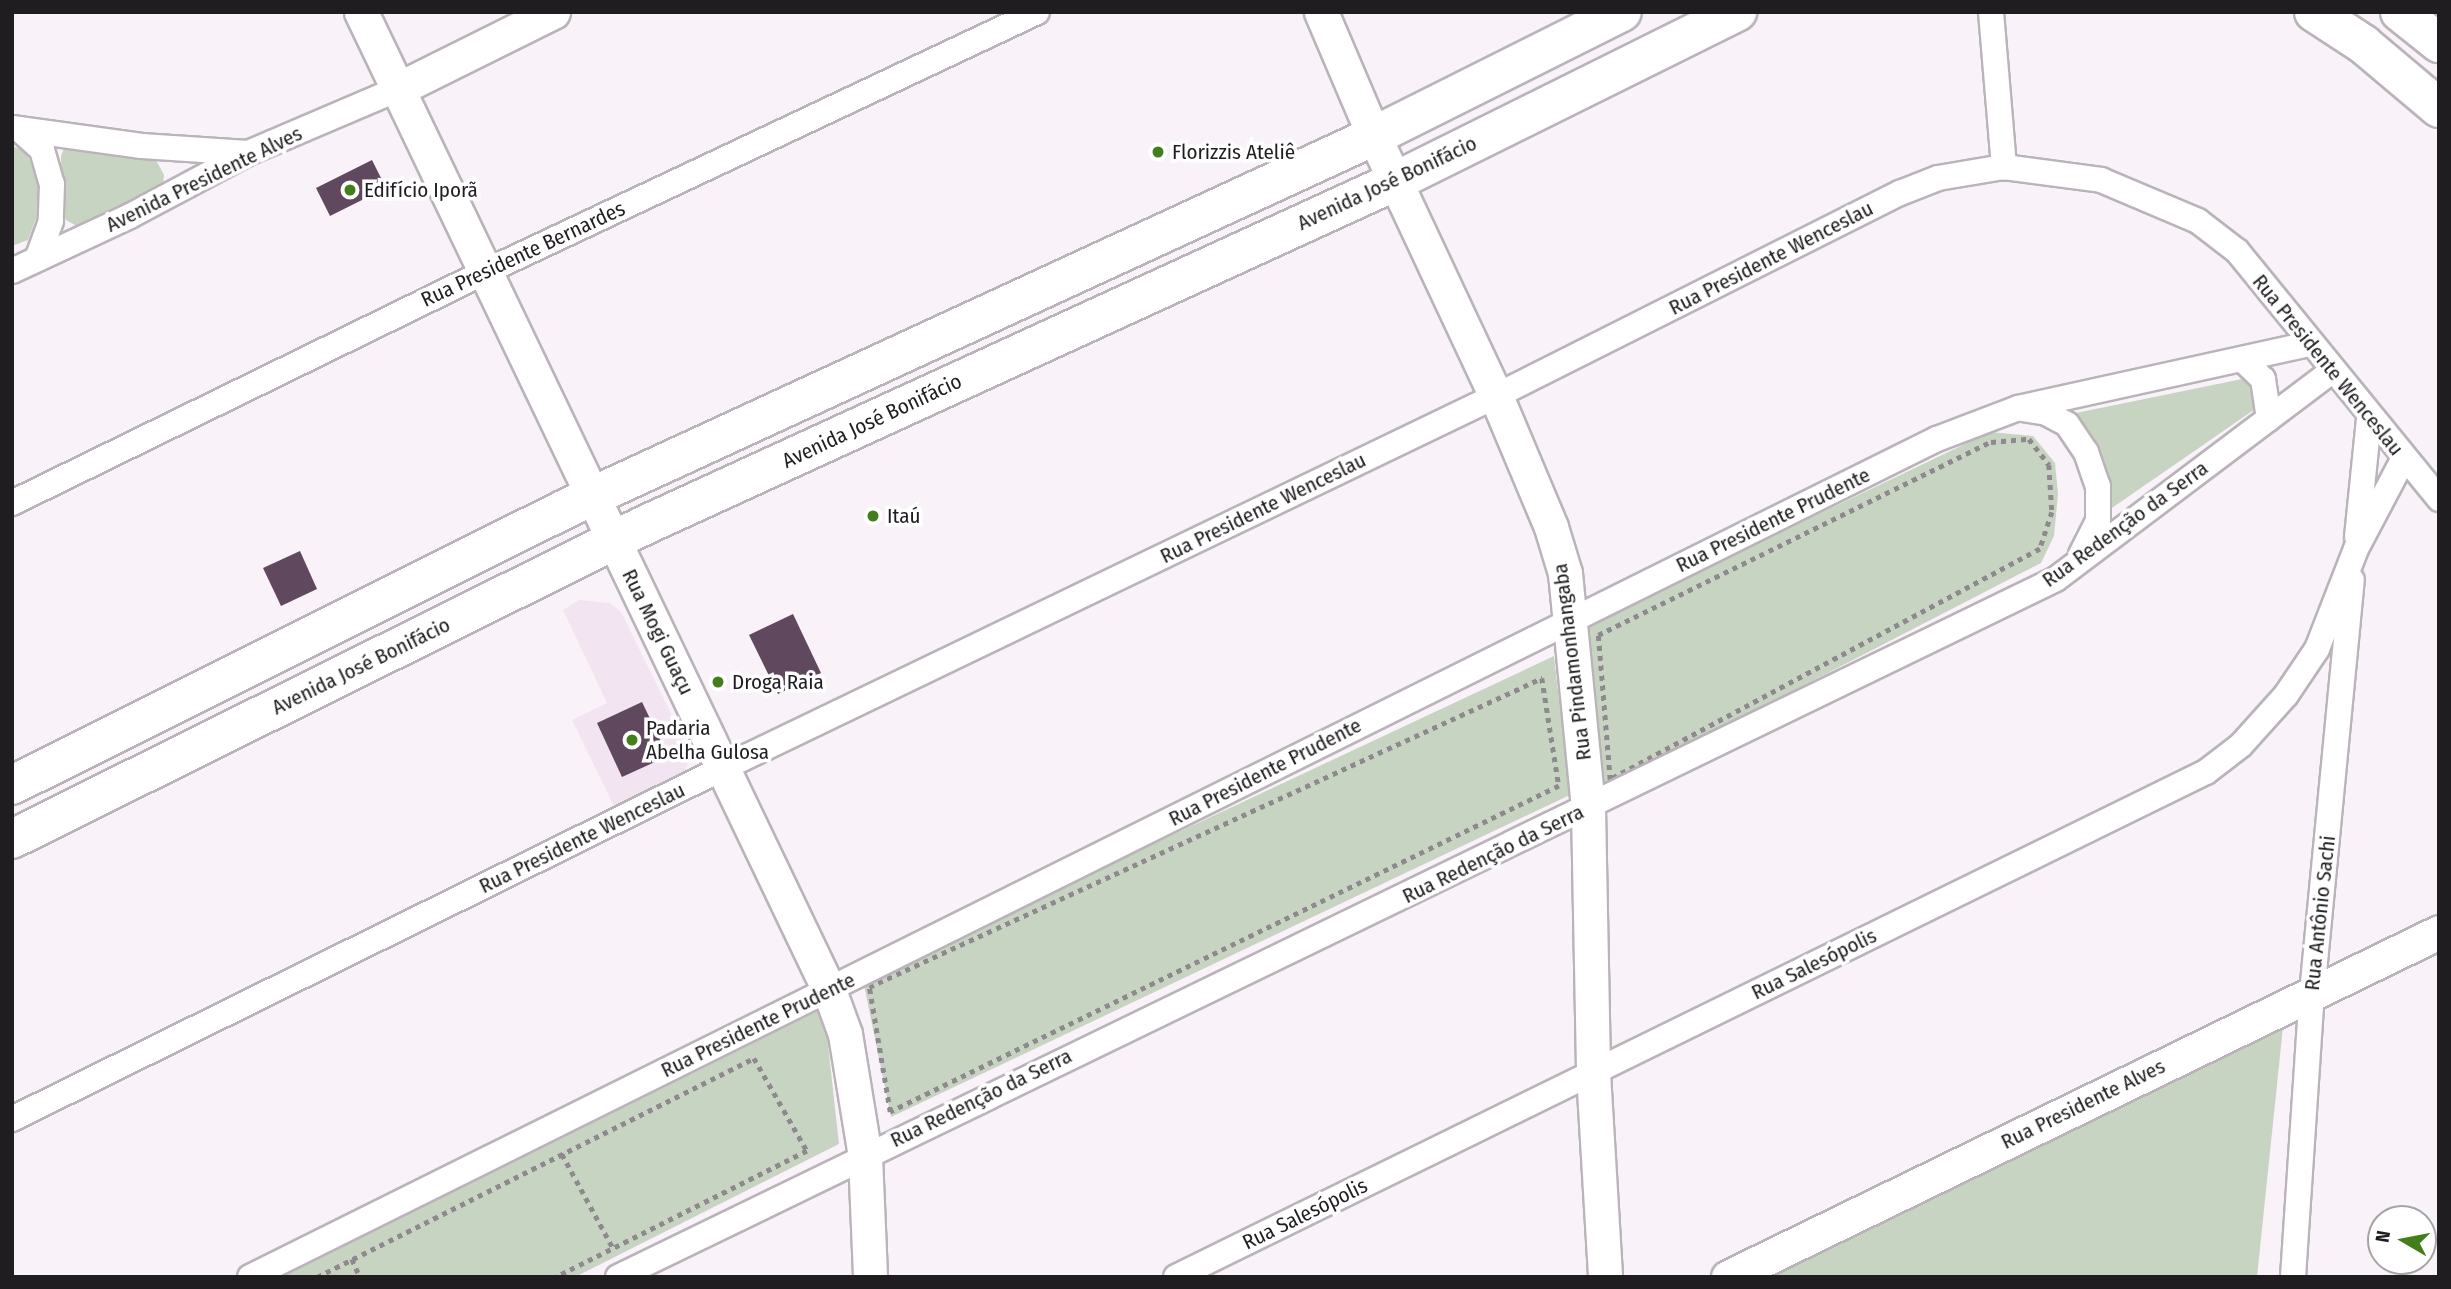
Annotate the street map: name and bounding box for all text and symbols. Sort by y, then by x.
street label: Avenida Presidente Alves [102,121,306,237]
street label: Avenida José Bonifácio [1293,130,1481,236]
place label: Florizzis Ateliê [1172,139,1295,165]
marker: Florizzis Ateliê [1150,144,1166,160]
place label: Edifício Iporã [364,177,478,203]
marker: Edifício Iporã [342,182,358,198]
street label: Rua Presidente Bernardes [417,196,629,312]
street label: Rua Presidente Wenceslau [1665,196,1877,320]
street label: Rua Presidente Wenceslau [2247,269,2409,461]
street label: Avenida José Bonifácio [778,368,966,474]
street label: Rua Presidente Wenceslau [1156,447,1370,569]
street label: Rua Redenção da Serra [2037,455,2213,593]
street label: Rua Presidente Prudente [1672,462,1874,578]
place label: Itaú [887,503,920,529]
marker: Itaú [865,508,881,524]
street label: Rua Pindamonhangaba [1547,562,1597,762]
street label: Rua Mogi Guaçu [617,565,699,699]
street label: Avenida José Bonifácio [268,612,454,720]
place label: Droga Raia [732,669,824,695]
marker: Droga Raia [710,674,726,690]
street label: Rua Presidente Prudente [1165,713,1365,831]
place label: Padaria Abelha Gulosa [646,715,769,765]
marker: Padaria Abelha Gulosa [624,732,640,748]
street label: Rua Presidente Wenceslau [475,777,689,899]
street label: Rua Redenção da Serra [1398,799,1588,909]
street label: Rua Antônio Sachi [2299,834,2341,992]
street label: Rua Salesópolis [1747,923,1881,1005]
street label: Rua Presidente Prudente [657,967,859,1083]
street label: Rua Redenção da Serra [886,1043,1076,1153]
street label: Rua Presidente Alves [1997,1053,2169,1155]
street label: Rua Salesópolis [1238,1173,1372,1255]
north arrow [2367,1205,2437,1275]
text: N [2370,1229,2395,1244]

